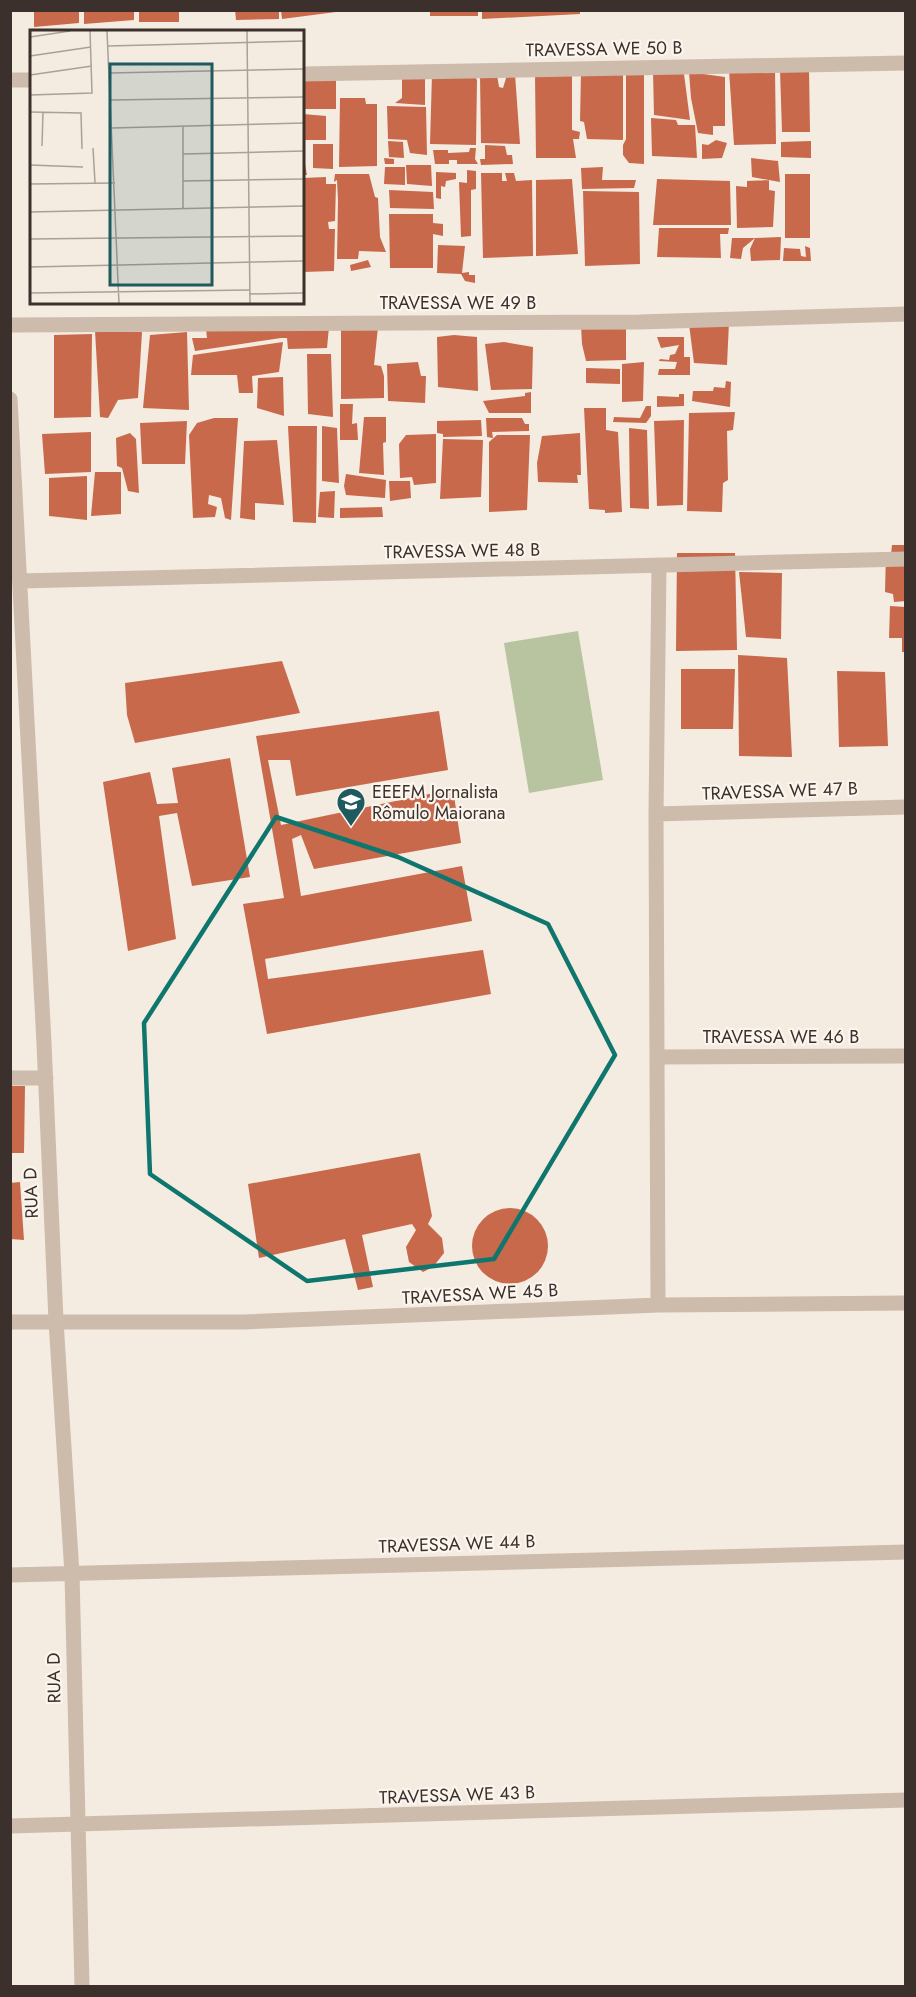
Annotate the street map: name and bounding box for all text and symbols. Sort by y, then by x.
inset map [30,30,304,304]
street label: TRAVESSA WE 50 B [525,35,683,63]
street label: TRAVESSA WE 49 B [380,290,536,316]
street label: TRAVESSA WE 48 B [384,537,540,565]
street label: TRAVESSA WE 47 B [702,775,858,807]
place label: EEEFM Jornalista Rômulo Maiorana [372,779,505,826]
school or university icon: EEEFM Jornalista Rômulo Maiorana [335,786,367,828]
street label: TRAVESSA WE 46 B [703,1024,859,1050]
street label: RUA D [17,1167,45,1219]
street label: TRAVESSA WE 45 B [401,1277,559,1311]
street label: TRAVESSA WE 44 B [378,1528,536,1560]
street label: RUA D [41,1652,67,1704]
street label: TRAVESSA WE 43 B [378,1779,536,1811]

